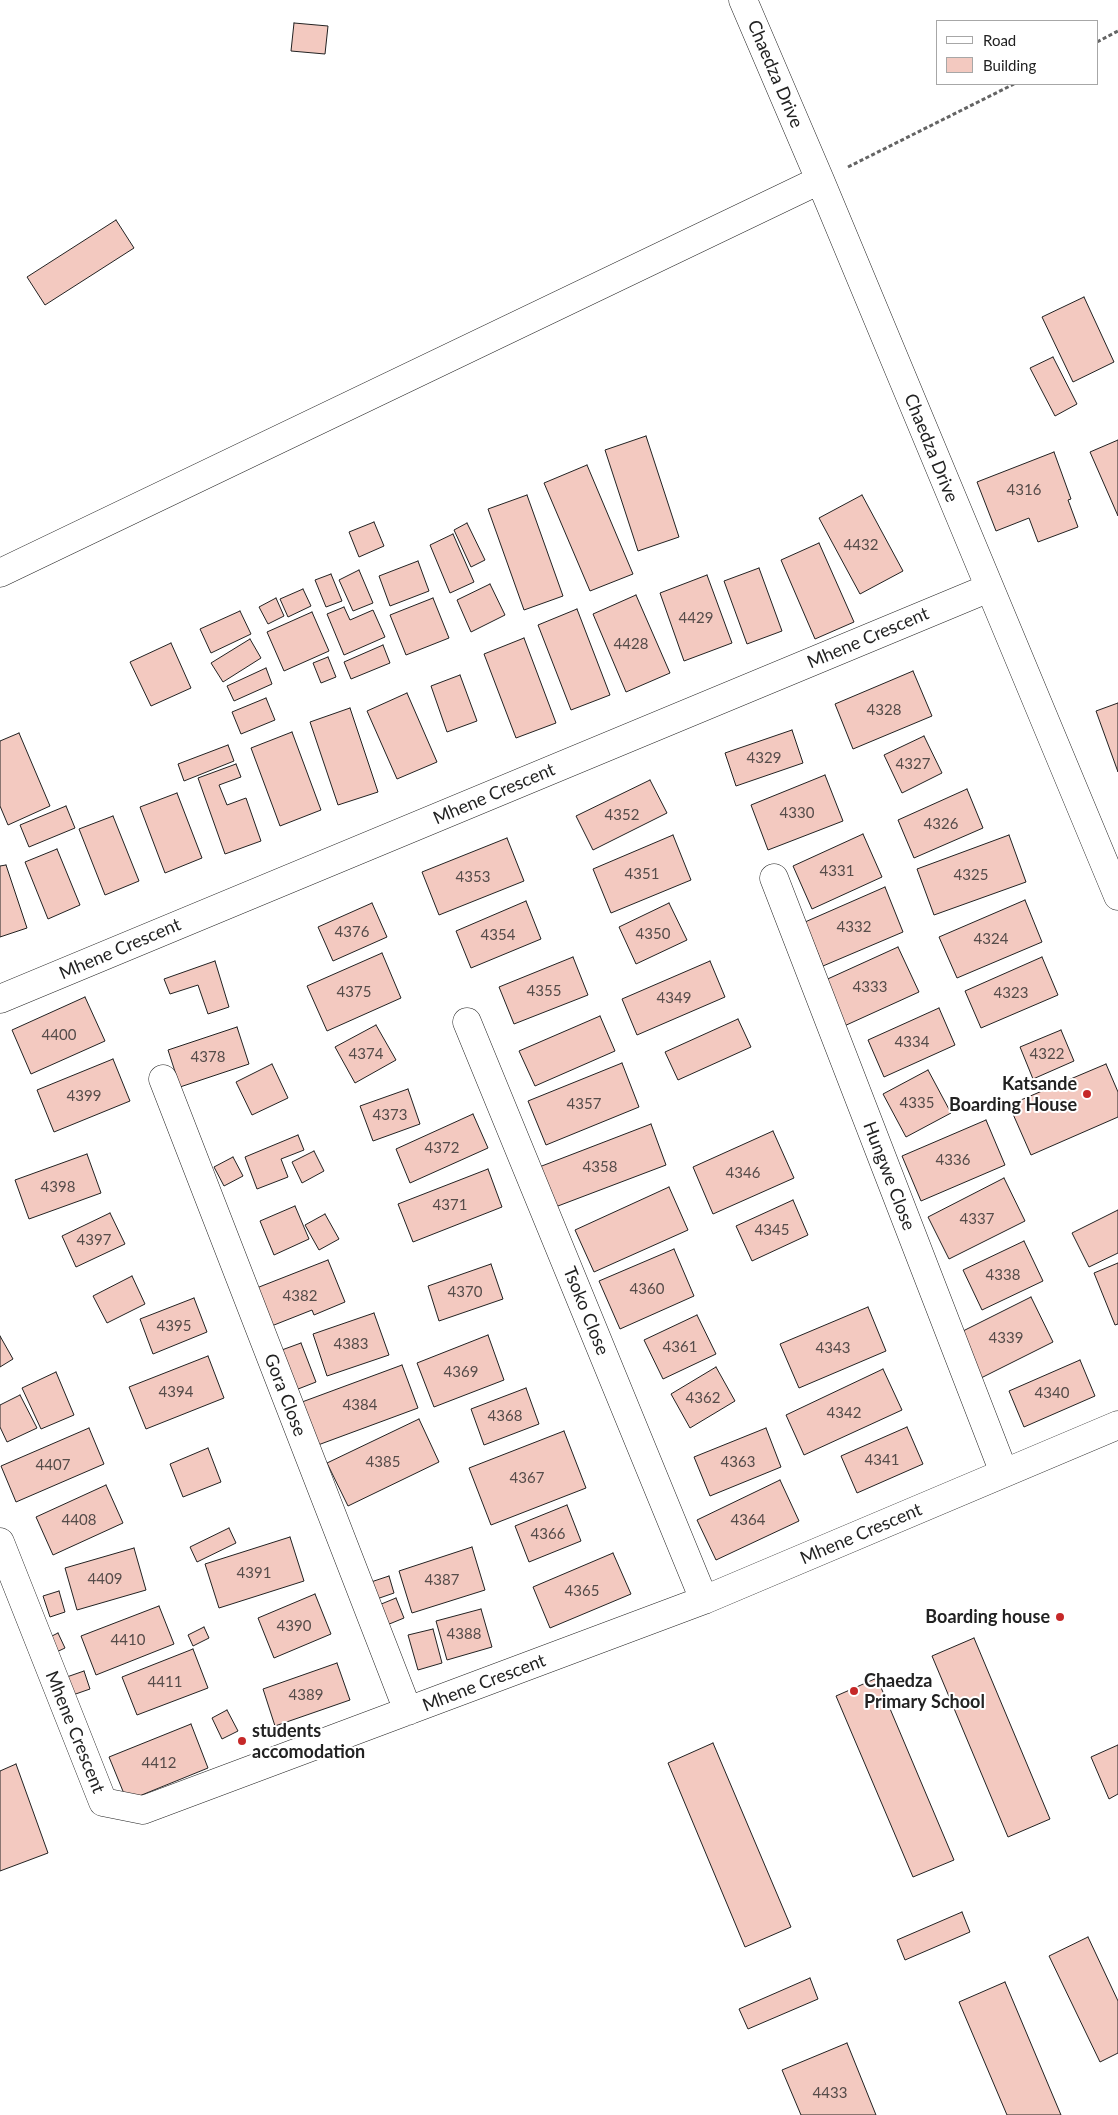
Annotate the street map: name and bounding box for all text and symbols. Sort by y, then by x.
street label: Chaedza Drive [743,17,807,131]
legend [936,20,1098,85]
text: Road [983,31,1016,49]
text: Building [983,56,1036,74]
street label: Chaedza Drive [899,391,963,505]
house number: 4316 [1007,481,1041,499]
house number: 4432 [844,536,878,554]
street label: Mhene Crescent [804,603,932,673]
house number: 4429 [679,609,713,627]
house number: 4428 [614,635,648,653]
house number: 4328 [867,701,901,719]
house number: 4329 [747,749,781,767]
house number: 4327 [896,755,930,773]
street label: Mhene Crescent [430,759,558,829]
house number: 4330 [780,804,814,822]
house number: 4352 [605,806,639,824]
house number: 4326 [924,815,958,833]
house number: 4331 [820,862,854,880]
house number: 4351 [625,865,659,883]
house number: 4325 [954,866,988,884]
house number: 4353 [456,868,490,886]
street label: Mhene Crescent [56,914,184,984]
house number: 4332 [837,918,871,936]
house number: 4376 [335,923,369,941]
house number: 4350 [636,925,670,943]
house number: 4354 [481,926,515,944]
house number: 4324 [974,930,1008,948]
house number: 4333 [853,978,887,996]
house number: 4355 [527,982,561,1000]
house number: 4375 [337,983,371,1001]
house number: 4323 [994,984,1028,1002]
house number: 4349 [657,989,691,1007]
house number: 4400 [42,1026,76,1044]
house number: 4334 [895,1033,929,1051]
house number: 4374 [349,1045,383,1063]
house number: 4322 [1030,1045,1064,1063]
house number: 4378 [191,1048,225,1066]
place label: Katsande Boarding House [949,1073,1077,1116]
house number: 4399 [67,1087,101,1105]
marker: Katsande Boarding House [1081,1088,1093,1100]
house number: 4335 [900,1094,934,1112]
house number: 4357 [567,1095,601,1113]
house number: 4373 [373,1106,407,1124]
street label: Hungwe Close [858,1118,920,1234]
house number: 4372 [425,1139,459,1157]
house number: 4336 [936,1151,970,1169]
house number: 4358 [583,1158,617,1176]
house number: 4346 [726,1164,760,1182]
house number: 4398 [41,1178,75,1196]
house number: 4371 [433,1196,467,1214]
house number: 4337 [960,1210,994,1228]
house number: 4345 [755,1221,789,1239]
house number: 4397 [77,1231,111,1249]
street label: Tsoko Close [558,1263,614,1359]
house number: 4338 [986,1266,1020,1284]
house number: 4360 [630,1280,664,1298]
house number: 4370 [448,1283,482,1301]
house number: 4382 [283,1287,317,1305]
house number: 4395 [157,1317,191,1335]
house number: 4339 [989,1329,1023,1347]
house number: 4383 [334,1335,368,1353]
house number: 4361 [663,1338,697,1356]
house number: 4343 [816,1339,850,1357]
street label: Gora Close [259,1351,311,1439]
house number: 4369 [444,1363,478,1381]
house number: 4394 [159,1383,193,1401]
house number: 4340 [1035,1384,1069,1402]
house number: 4362 [686,1389,720,1407]
house number: 4384 [343,1396,377,1414]
house number: 4342 [827,1404,861,1422]
house number: 4368 [488,1407,522,1425]
house number: 4341 [865,1451,899,1469]
house number: 4385 [366,1453,400,1471]
house number: 4363 [721,1453,755,1471]
house number: 4407 [36,1456,70,1474]
house number: 4367 [510,1469,544,1487]
street label: Mhene Crescent [797,1499,925,1569]
house number: 4408 [62,1511,96,1529]
house number: 4364 [731,1511,765,1529]
house number: 4366 [531,1525,565,1543]
house number: 4391 [237,1564,271,1582]
house number: 4409 [88,1570,122,1588]
house number: 4387 [425,1571,459,1589]
house number: 4365 [565,1582,599,1600]
place label: Boarding house [925,1606,1050,1628]
marker: Boarding house [1054,1611,1066,1623]
house number: 4390 [277,1617,311,1635]
house number: 4388 [447,1625,481,1643]
house number: 4410 [111,1631,145,1649]
street label: Mhene Crescent [419,1650,549,1716]
street label: Mhene Crescent [41,1668,109,1796]
place label: Chaedza Primary School [864,1670,985,1712]
house number: 4411 [148,1673,182,1691]
marker: Chaedza Primary School [848,1685,860,1697]
house number: 4389 [289,1686,323,1704]
place label: students accomodation [252,1720,365,1762]
marker: students accomodation [236,1735,248,1747]
house number: 4412 [142,1754,176,1772]
house number: 4433 [813,2084,847,2102]

